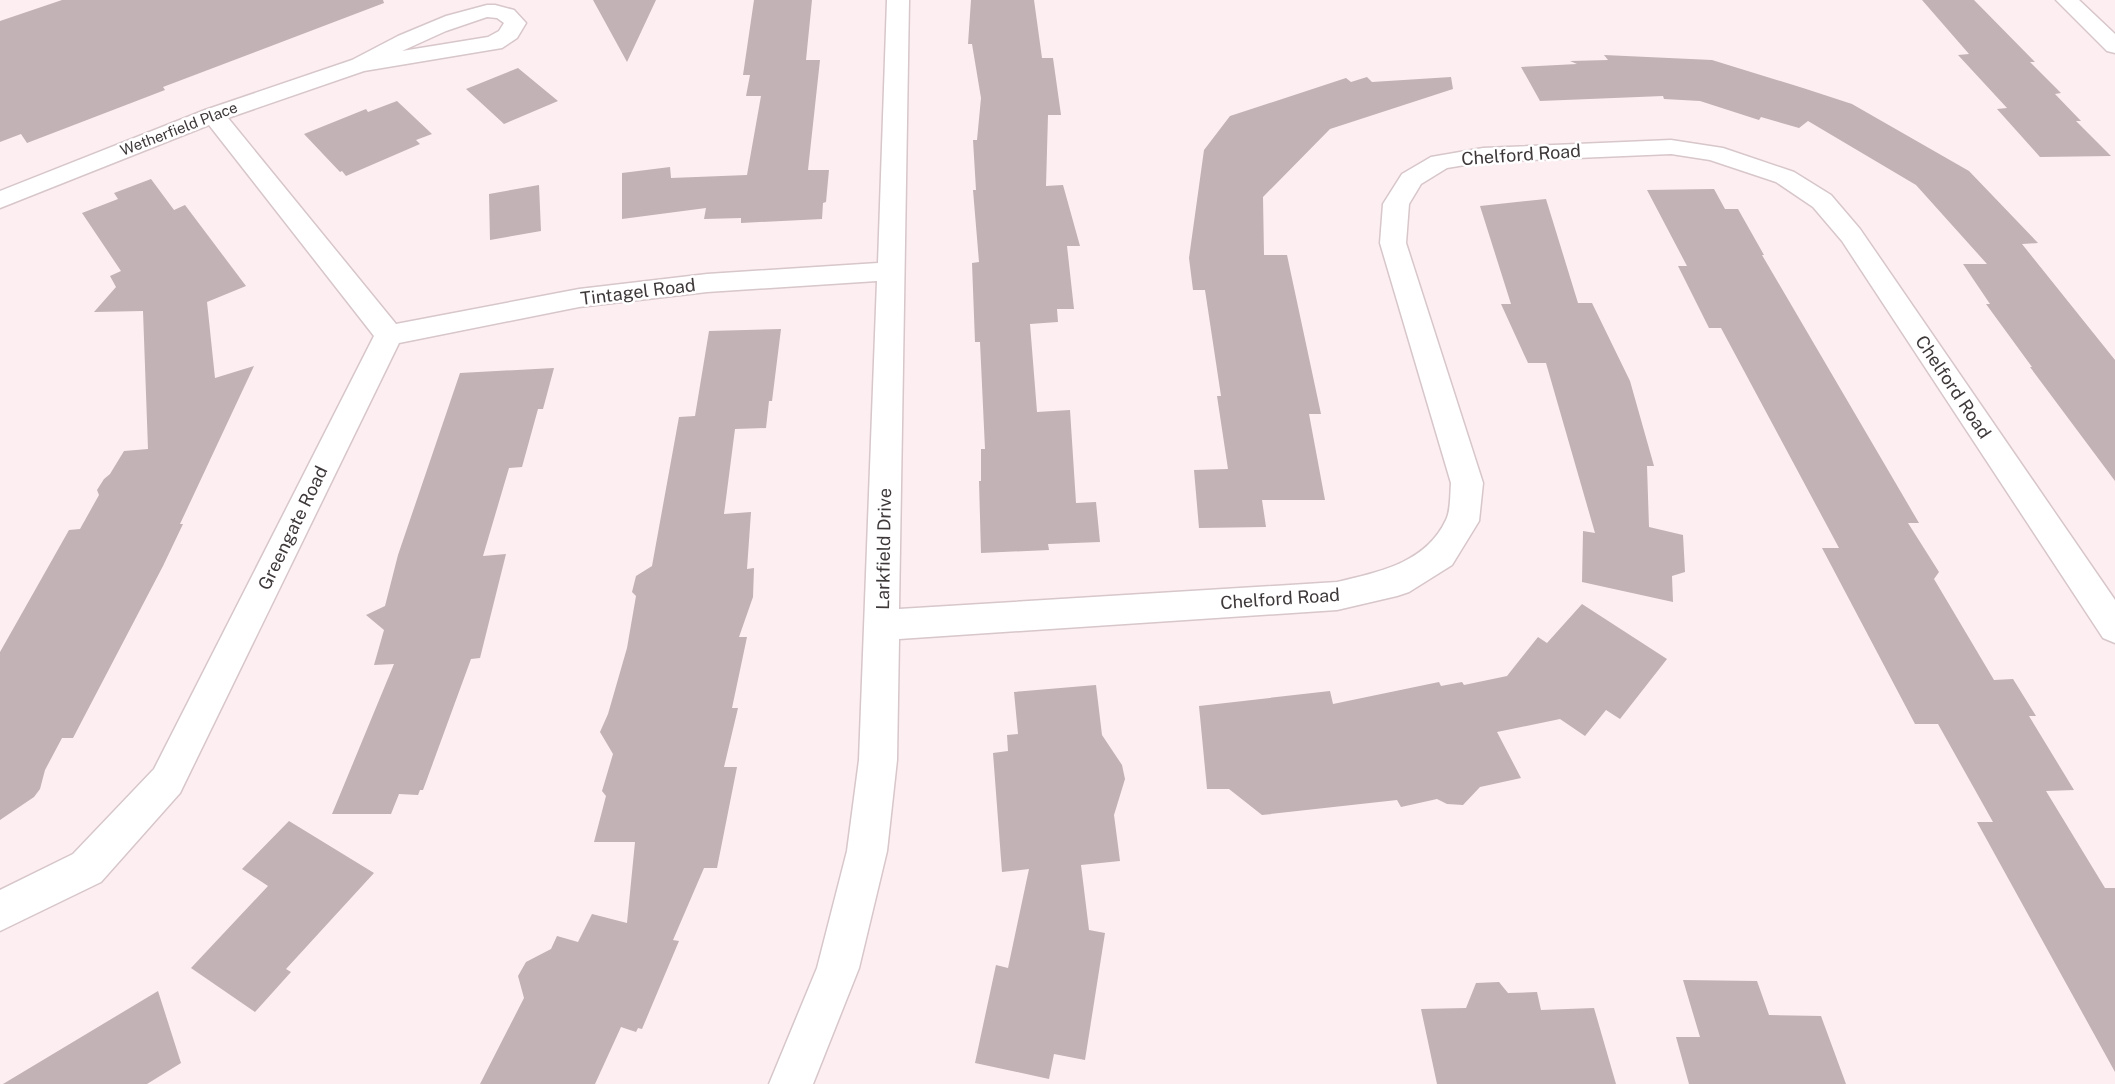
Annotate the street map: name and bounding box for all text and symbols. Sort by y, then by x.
street label: Wetherfield Place [118,98,240,159]
street label: Chelford Road [1460,140,1581,169]
street label: Tintagel Road [579,274,697,309]
street label: Chelford Road [1911,331,1996,442]
street label: Greengate Road [253,462,332,593]
street label: Larkfield Drive [872,488,895,610]
street label: Chelford Road [1219,584,1340,613]

